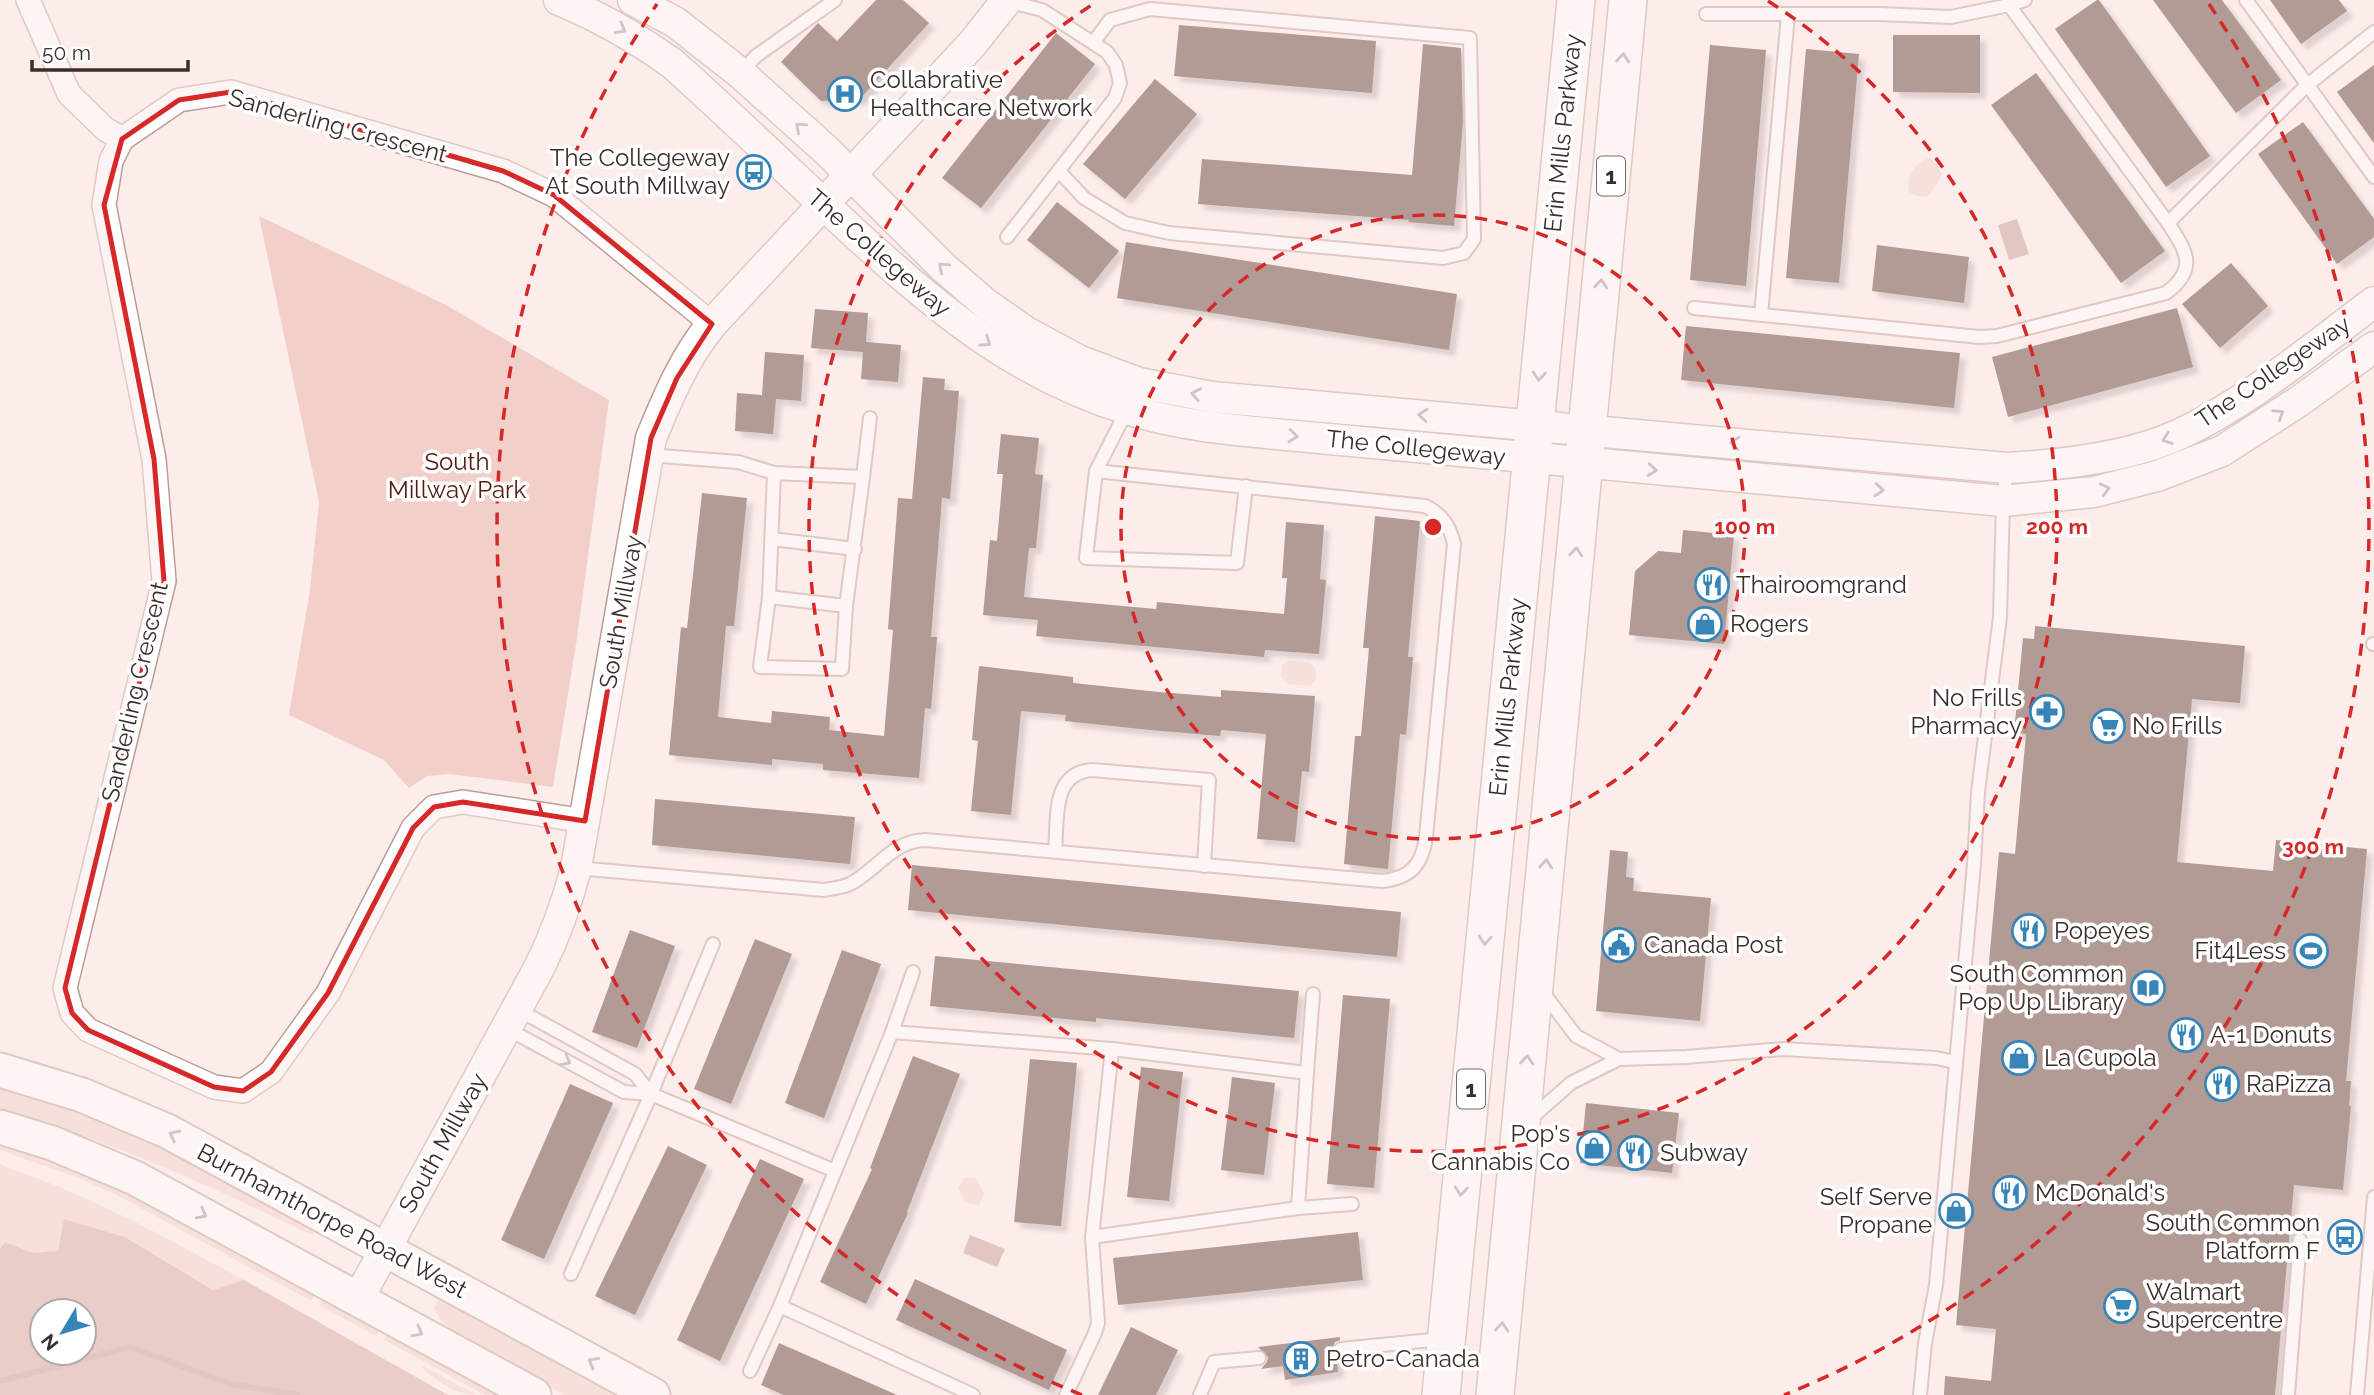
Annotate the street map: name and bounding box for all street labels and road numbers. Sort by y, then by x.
street label: Erin Mills Parkway [1538,32,1587,234]
street label: Sanderling Crescent [226,82,451,169]
road number: 1 [1597,156,1625,196]
street label: The Collegeway [802,183,957,323]
street label: The Collegeway [2190,309,2356,434]
street label: The Collegeway [1325,424,1507,471]
street label: South Millway [593,533,648,691]
street label: Sanderling Crescent [95,579,174,805]
street label: Erin Mills Parkway [1483,596,1532,798]
street label: South Millway [392,1068,493,1218]
road number: 1 [1457,1070,1485,1108]
street label: Burnhamthorpe Road West [192,1137,472,1304]

